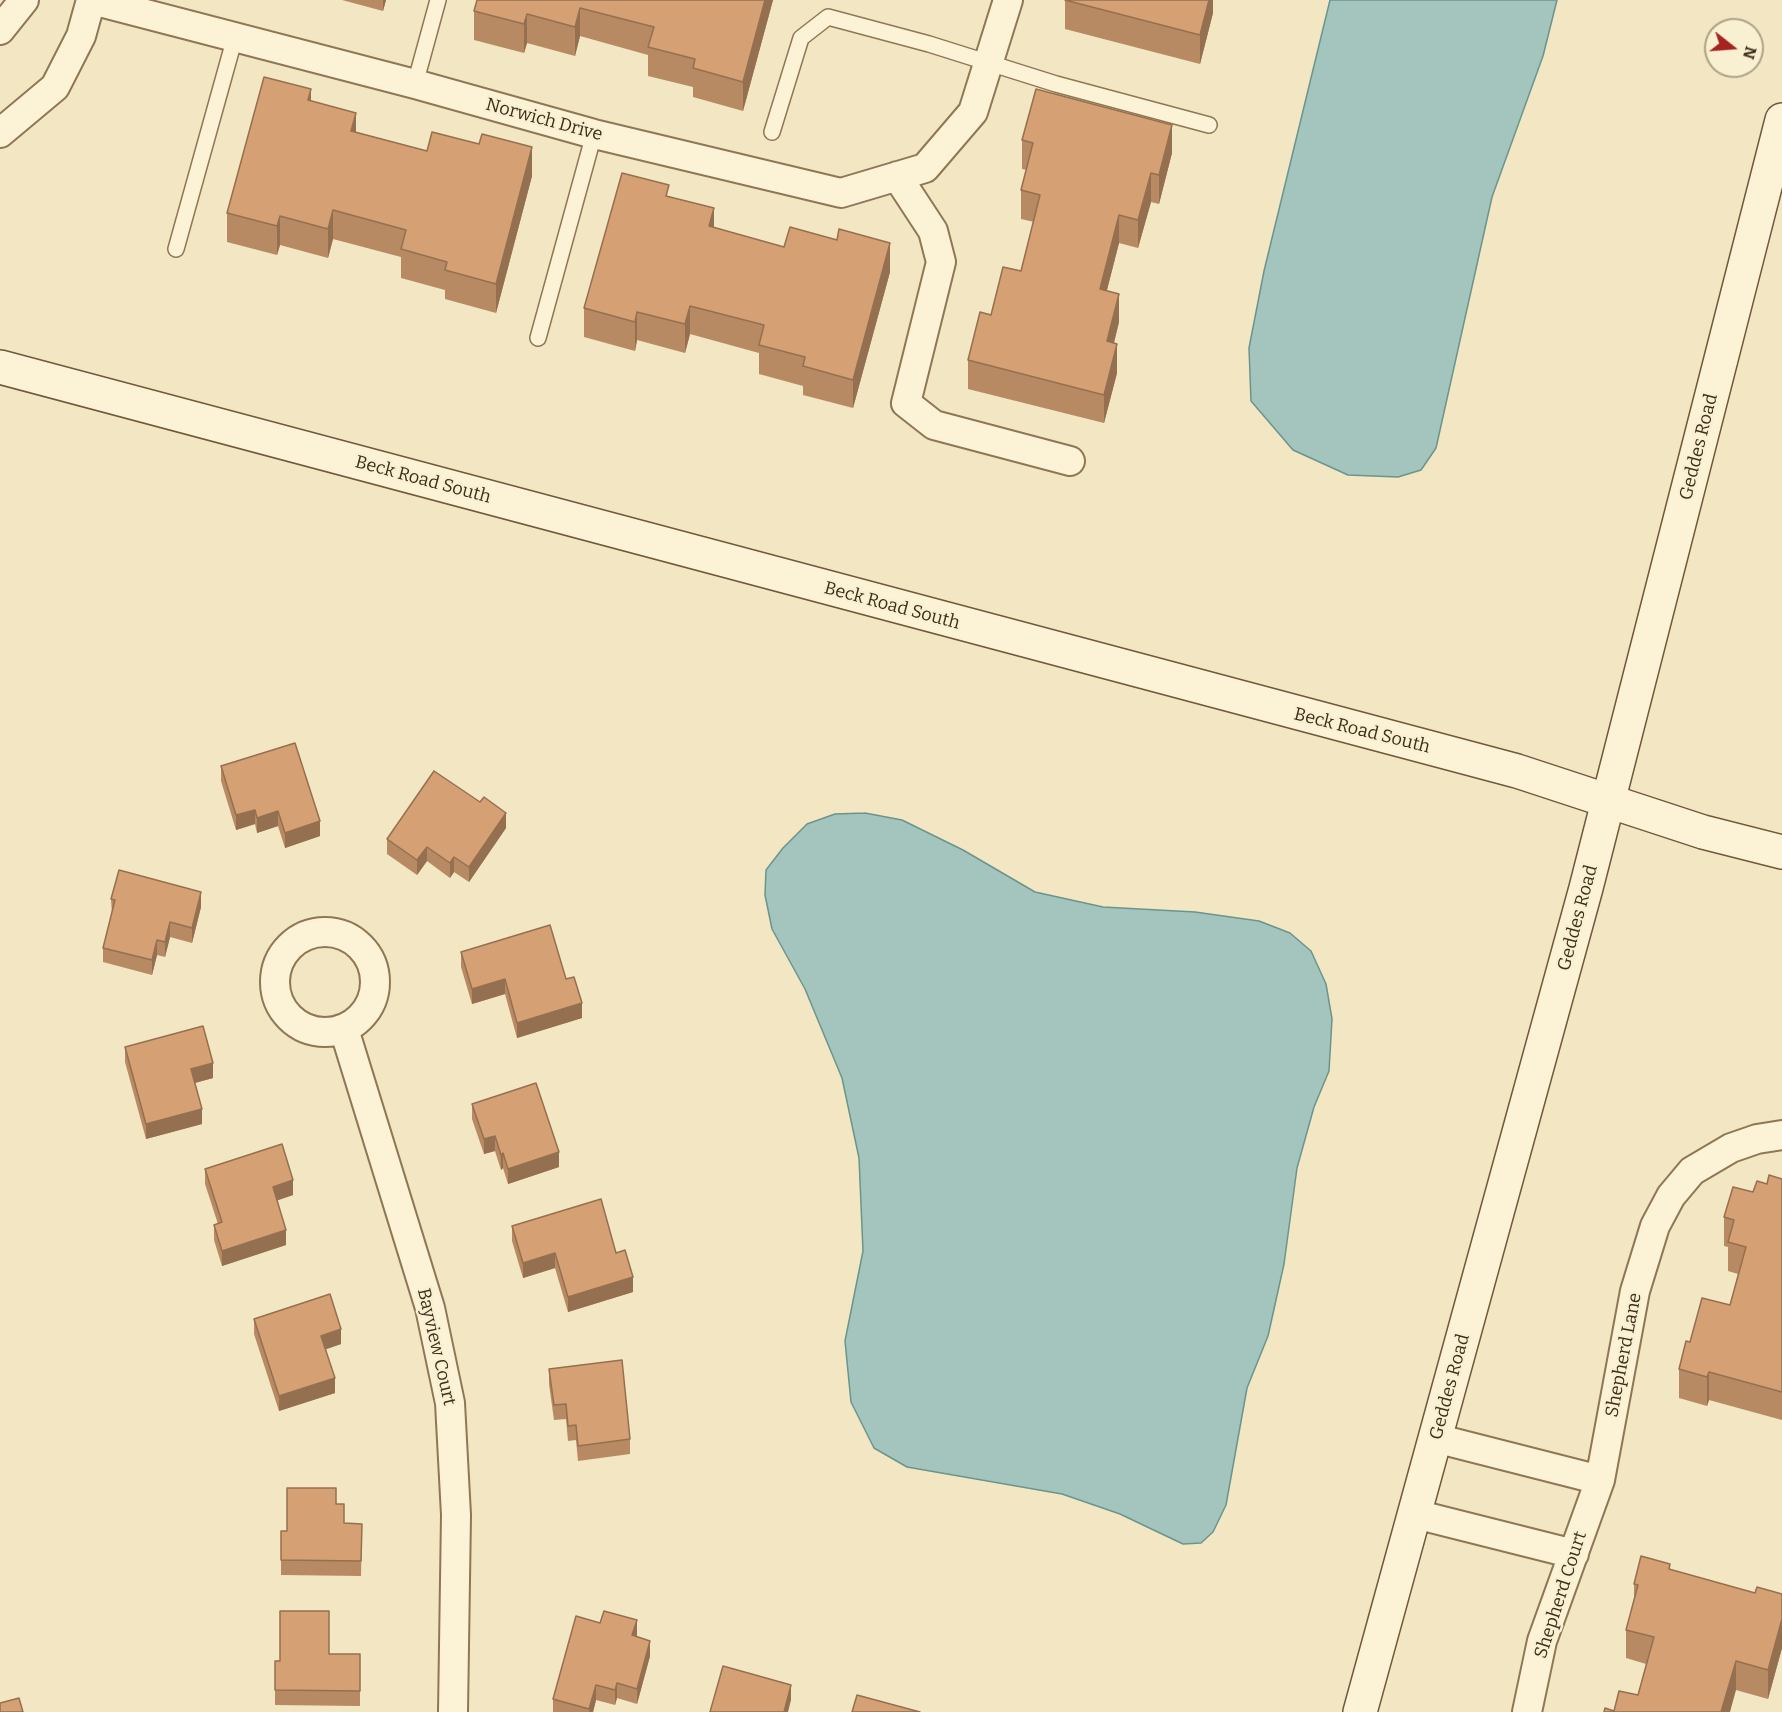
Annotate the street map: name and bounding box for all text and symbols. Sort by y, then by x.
north arrow [1704,18,1764,78]
text: N [1739,44,1761,62]
street label: Norwich Drive [483,94,605,146]
street label: Geddes Road [1675,392,1723,502]
street label: Beck Road South [353,452,493,508]
street label: Beck Road South [822,578,962,634]
street label: Beck Road South [1292,704,1432,758]
street label: Geddes Road [1553,863,1603,973]
street label: Bayview Court [412,1286,460,1408]
street label: Shepherd Lane [1601,1291,1647,1419]
street label: Geddes Road [1425,1332,1475,1442]
street label: Shepherd Court [1530,1529,1592,1661]

